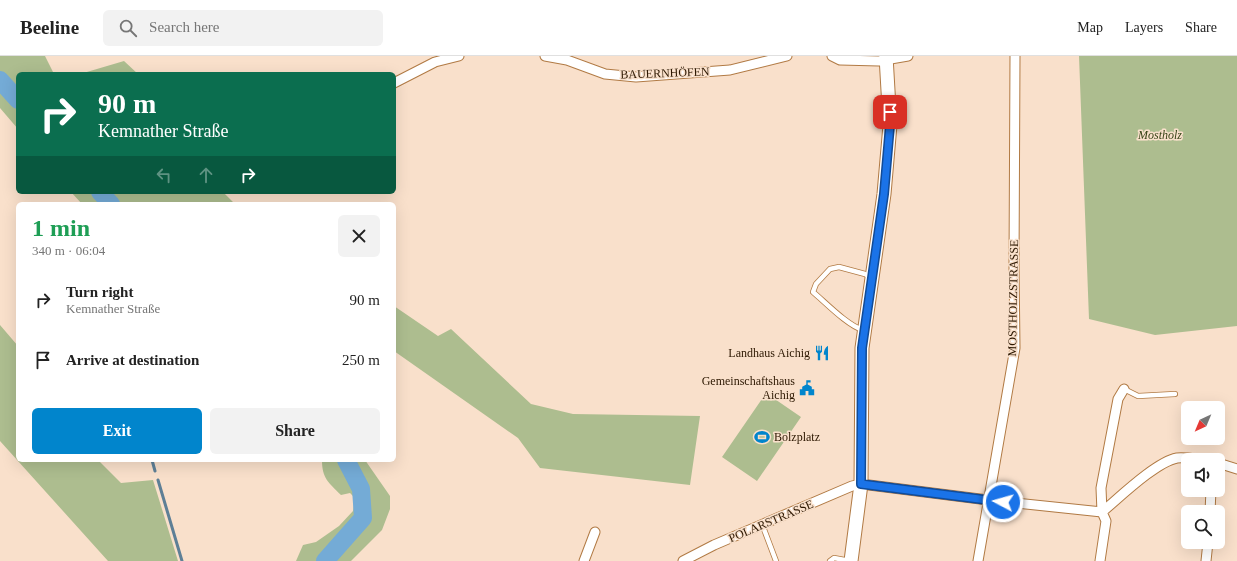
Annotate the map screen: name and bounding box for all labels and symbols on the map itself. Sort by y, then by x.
street label: BAUERNHÖFEN [620,64,710,82]
pin [873,95,907,129]
park label: Mostholz [1137,128,1182,142]
street label: MOSTHOLZSTRASSE [1005,240,1021,356]
restaurant icon: Landhaus Aichig [813,344,831,362]
place label: Landhaus Aichig [728,346,810,360]
place label: Gemeinschaftshaus Aichig [702,374,795,402]
public building icon: Gemeinschaftshaus Aichig [798,379,816,397]
north arrow [1181,401,1225,445]
sports icon: Bolzplatz [753,428,771,446]
place label: Bolzplatz [774,430,820,444]
position arrow [982,481,1024,523]
street label: POLARSTRASSE [727,497,815,545]

